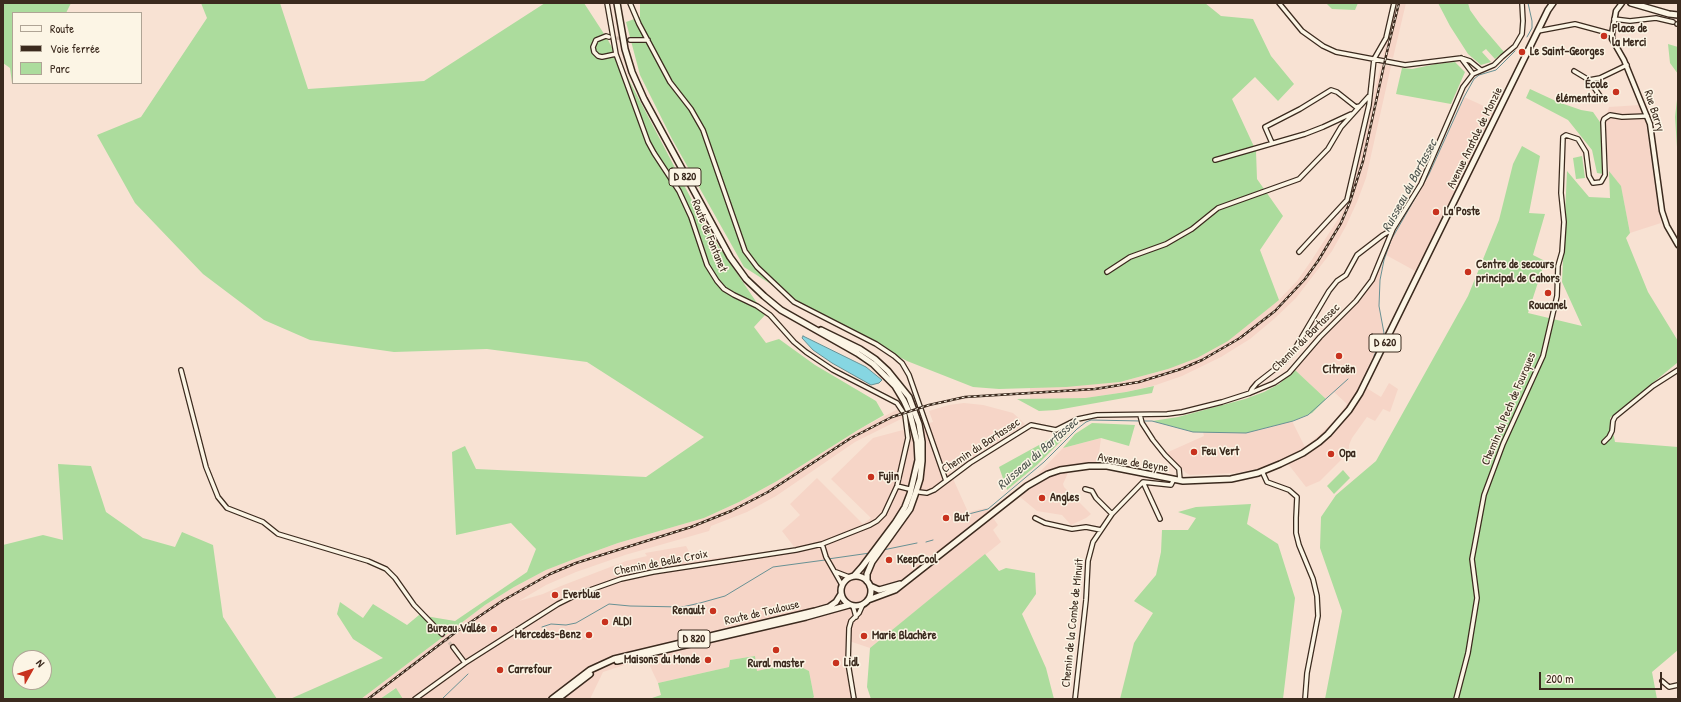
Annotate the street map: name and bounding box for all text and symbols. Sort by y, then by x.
legend [12,12,142,84]
text: Route [50,20,74,37]
place label: Place de la Merci [1612,22,1647,50]
marker: Place de la Merci [1599,31,1609,41]
text: Voie ferrée [50,40,100,57]
place label: Le Saint-Georges [1530,45,1604,59]
marker: Le Saint-Georges [1517,47,1527,57]
text: Parc [50,60,70,77]
place label: École élémentaire [1556,78,1608,106]
street label: Avenue Anatole de Monzie [1444,85,1506,191]
marker: École élémentaire [1611,87,1621,97]
street label: Rue Barry [1641,88,1667,134]
water label: Ruisseau du Bartassec [1379,137,1441,235]
road number: D 820 [669,168,701,186]
street label: Route de Fontanet [688,198,730,274]
place label: La Poste [1444,205,1480,219]
marker: La Poste [1431,207,1441,217]
place label: Centre de secours principal de Cahors [1476,258,1560,286]
marker: Centre de secours principal de Cahors [1463,267,1473,277]
marker: Roucanel [1543,288,1553,298]
place label: Roucanel [1529,299,1567,313]
street label: Chemin du Bartassec [1269,301,1343,375]
road number: D 620 [1369,334,1401,352]
street label: Chemin du Pech de Fourques [1479,350,1539,468]
marker: Citroën [1334,351,1344,361]
place label: Citroën [1322,363,1356,377]
street label: Chemin du Bartassec [939,415,1023,477]
water label: Ruisseau du Bartassec [994,415,1082,493]
place label: Feu Vert [1202,445,1239,459]
marker: Feu Vert [1189,447,1199,457]
place label: Opa [1339,447,1356,461]
marker: Opa [1326,449,1336,459]
street label: Avenue de Beyne [1097,450,1169,476]
place label: Fujin [879,470,899,484]
marker: Fujin [866,472,876,482]
place label: Angles [1050,491,1079,505]
marker: Angles [1037,493,1047,503]
place label: But [954,511,969,525]
marker: But [941,513,951,523]
street label: Chemin de Belle Croix [613,547,709,579]
place label: KeepCool [897,553,937,567]
marker: KeepCool [884,555,894,565]
street label: Chemin de la Combe de Minuit [1059,558,1087,688]
place label: Everblue [563,588,600,602]
marker: Everblue [550,590,560,600]
street label: Route de Toulouse [723,597,801,629]
place label: Renault [673,604,705,618]
marker: Renault [708,606,718,616]
place label: ALDI [613,615,632,629]
marker: ALDI [600,617,610,627]
place label: Bureau Vallée [427,622,486,636]
marker: Bureau Vallée [489,624,499,634]
place label: Mercedes-Benz [515,628,581,642]
place label: Marie Blachère [872,629,937,643]
marker: Mercedes-Benz [584,630,594,640]
road number: D 820 [678,630,710,648]
marker: Marie Blachère [859,631,869,641]
marker: Rural master [771,645,781,655]
north arrow [12,650,52,690]
place label: Maisons du Monde [624,653,700,667]
marker: Maisons du Monde [703,655,713,665]
text: N [33,656,48,670]
place label: Lidl [844,656,859,670]
place label: Rural master [748,657,804,671]
marker: Lidl [831,658,841,668]
place label: Carrefour [508,663,552,677]
scale bar [1541,664,1664,690]
marker: Carrefour [495,665,505,675]
text: 200 m [1546,670,1573,687]

